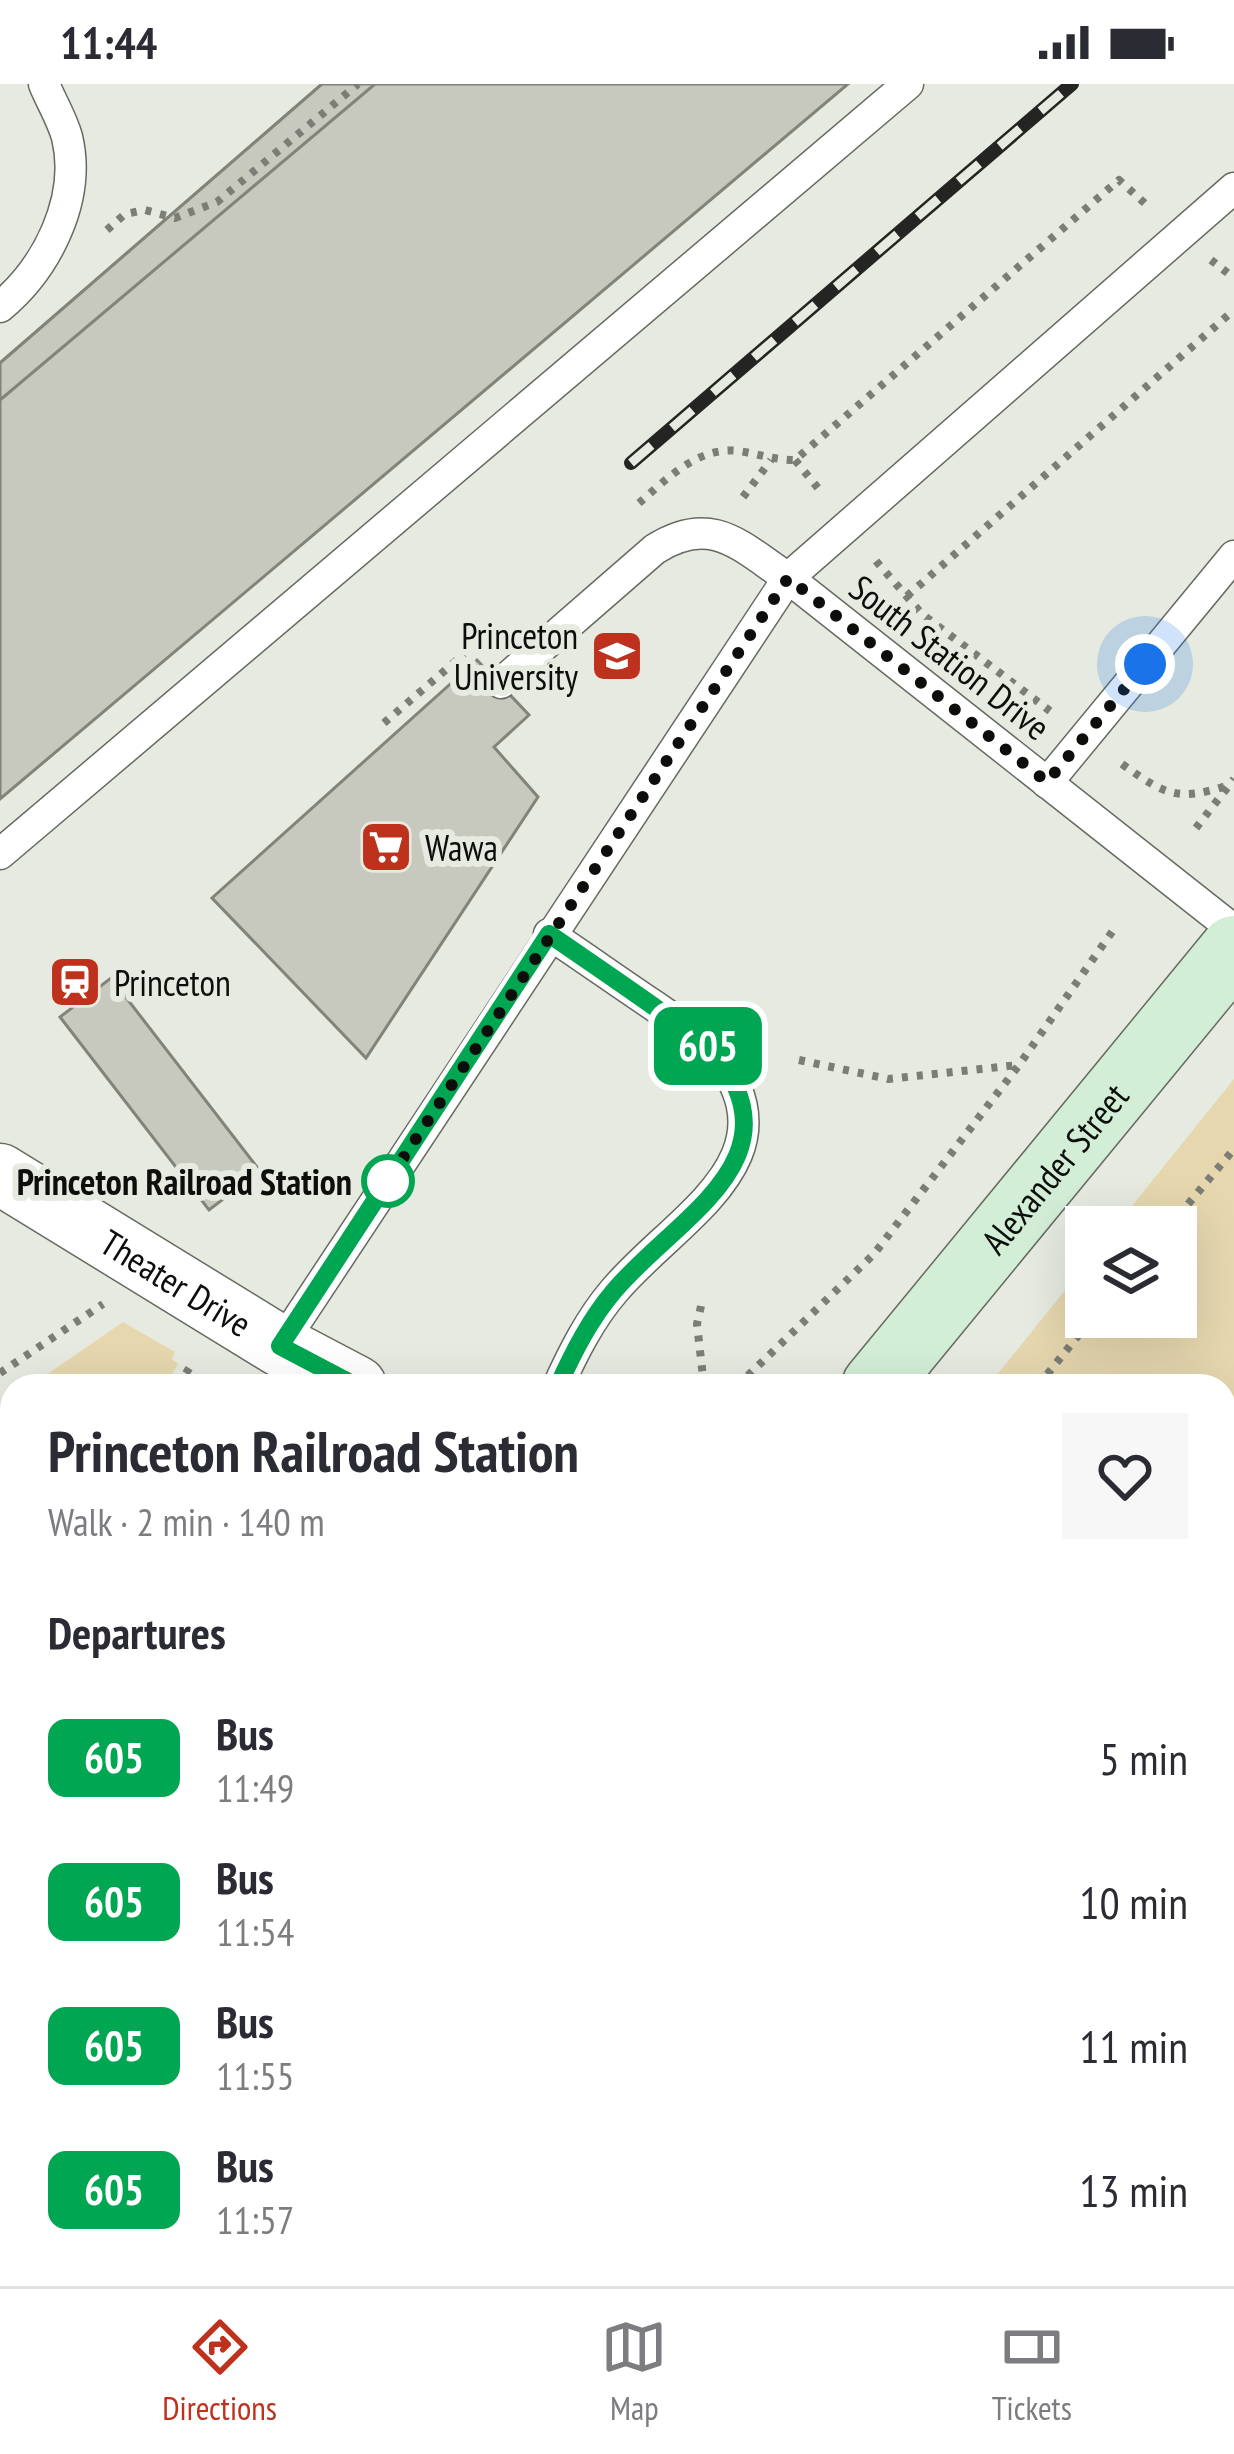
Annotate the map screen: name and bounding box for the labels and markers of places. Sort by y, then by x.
place label: Princeton University [454,612,578,700]
school or university icon: Princeton University [589,628,645,684]
supermarket icon: Wawa [358,819,414,875]
place label: Wawa [425,824,498,871]
station icon: Princeton [47,954,103,1010]
place label: Princeton [114,959,231,1006]
marker: Princeton Railroad Station [363,1156,413,1206]
place label: Princeton Railroad Station [17,1158,352,1205]

